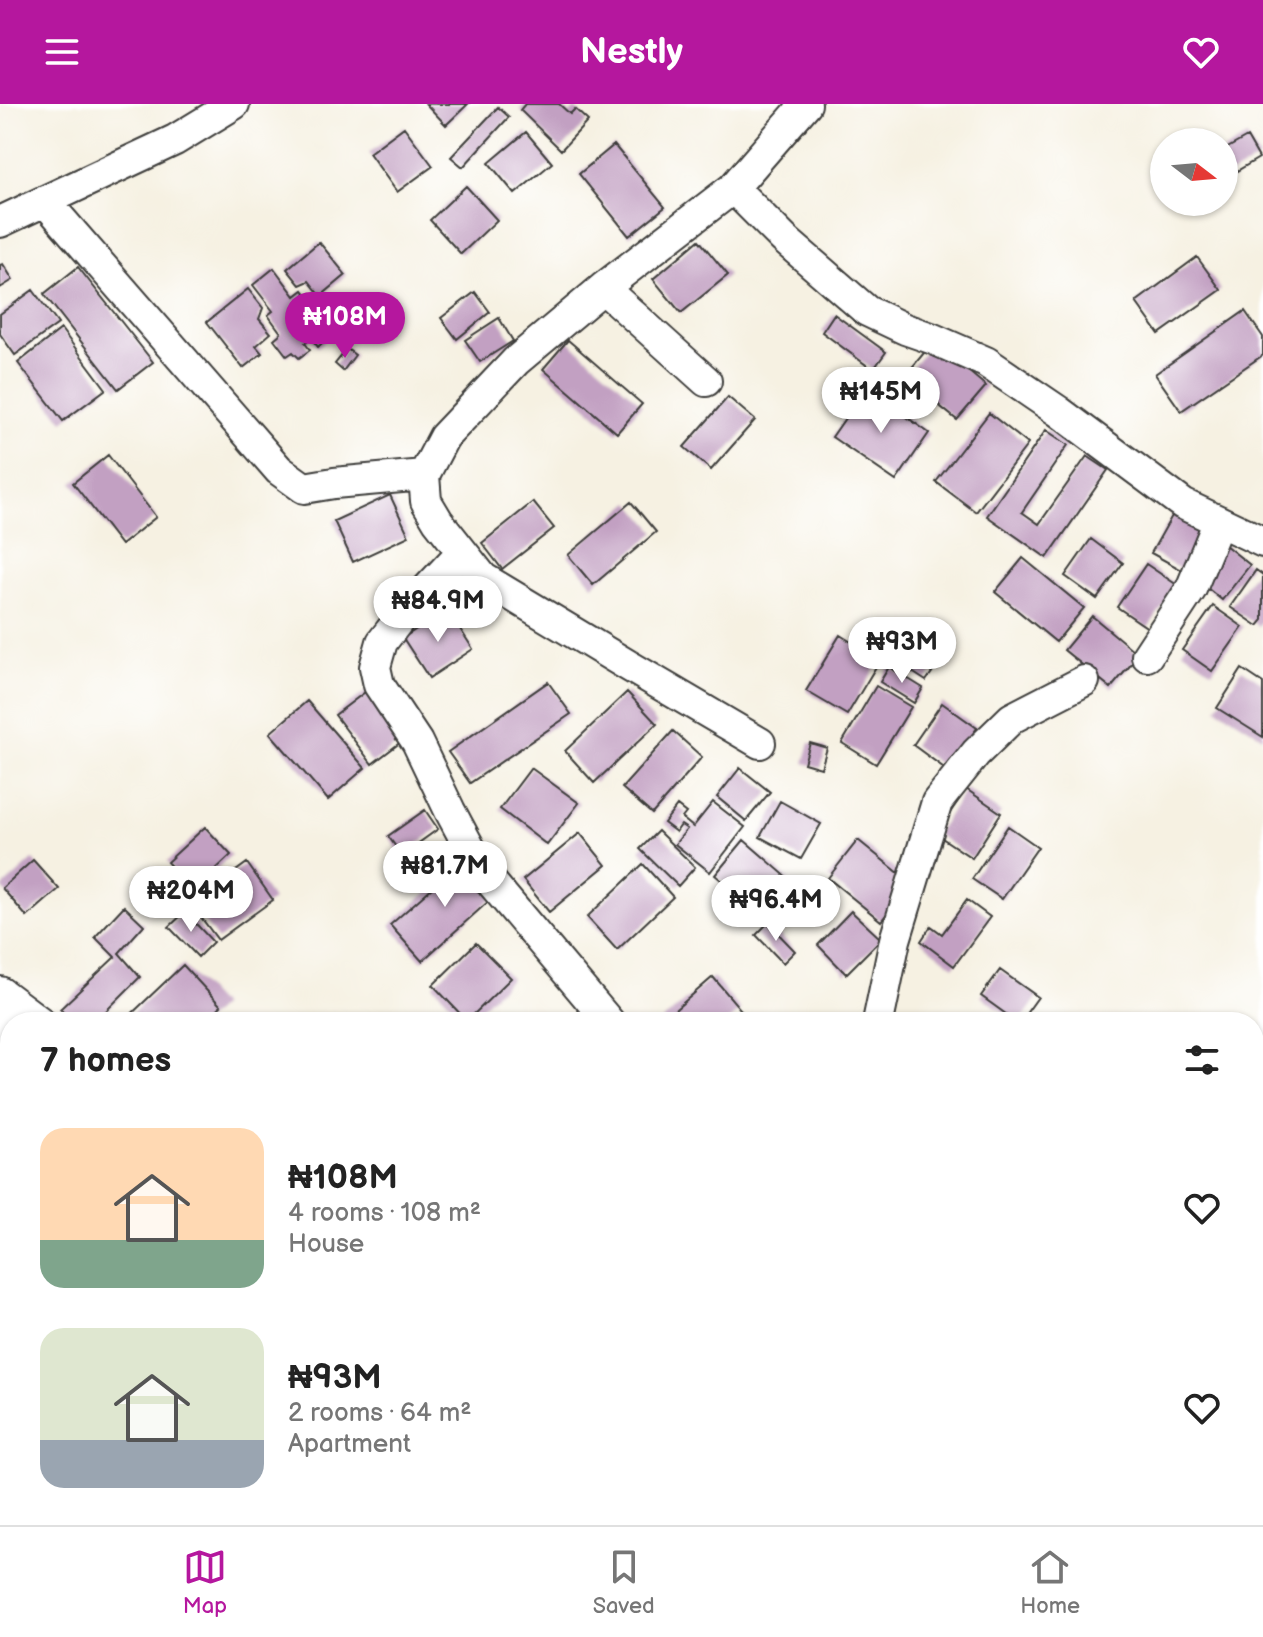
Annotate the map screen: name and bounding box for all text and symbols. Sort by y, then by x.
icon: menu [40,30,84,74]
icon: heart [1179,30,1223,74]
text: Nestly [580,31,683,74]
north arrow [1150,128,1238,216]
map controls [1150,128,1238,216]
pin: ₦108M [289,292,401,360]
text: ₦108M [303,302,387,333]
pin: ₦145M [825,367,937,435]
text: ₦145M [840,377,922,408]
pin: ₦84.9M [373,576,503,644]
text: ₦84.9M [391,586,485,617]
pin: ₦93M [855,617,949,685]
text: ₦93M [866,627,938,658]
pin: ₦81.7M [380,841,510,909]
text: ₦81.7M [401,851,489,882]
pin: ₦204M [135,866,247,934]
pin: ₦96.4M [711,875,841,943]
text: ₦204M [147,876,235,907]
text: ₦96.4M [729,885,823,916]
icon: filters [1180,1038,1224,1082]
text: 7 homes [40,1040,171,1081]
text: ₦108M [288,1157,398,1198]
icon: home [104,1160,200,1256]
icon: heart [1180,1186,1224,1230]
text: 4 rooms · 108 m² [288,1198,481,1229]
text: House [288,1229,364,1260]
text: ₦93M [288,1357,382,1398]
icon: home [104,1360,200,1456]
icon: heart [1180,1386,1224,1430]
text: 2 rooms · 64 m² [288,1398,472,1429]
text: Apartment [288,1429,411,1460]
tab: Map [183,1545,227,1620]
tab: Saved [593,1545,655,1620]
tab: Home [1020,1545,1080,1620]

